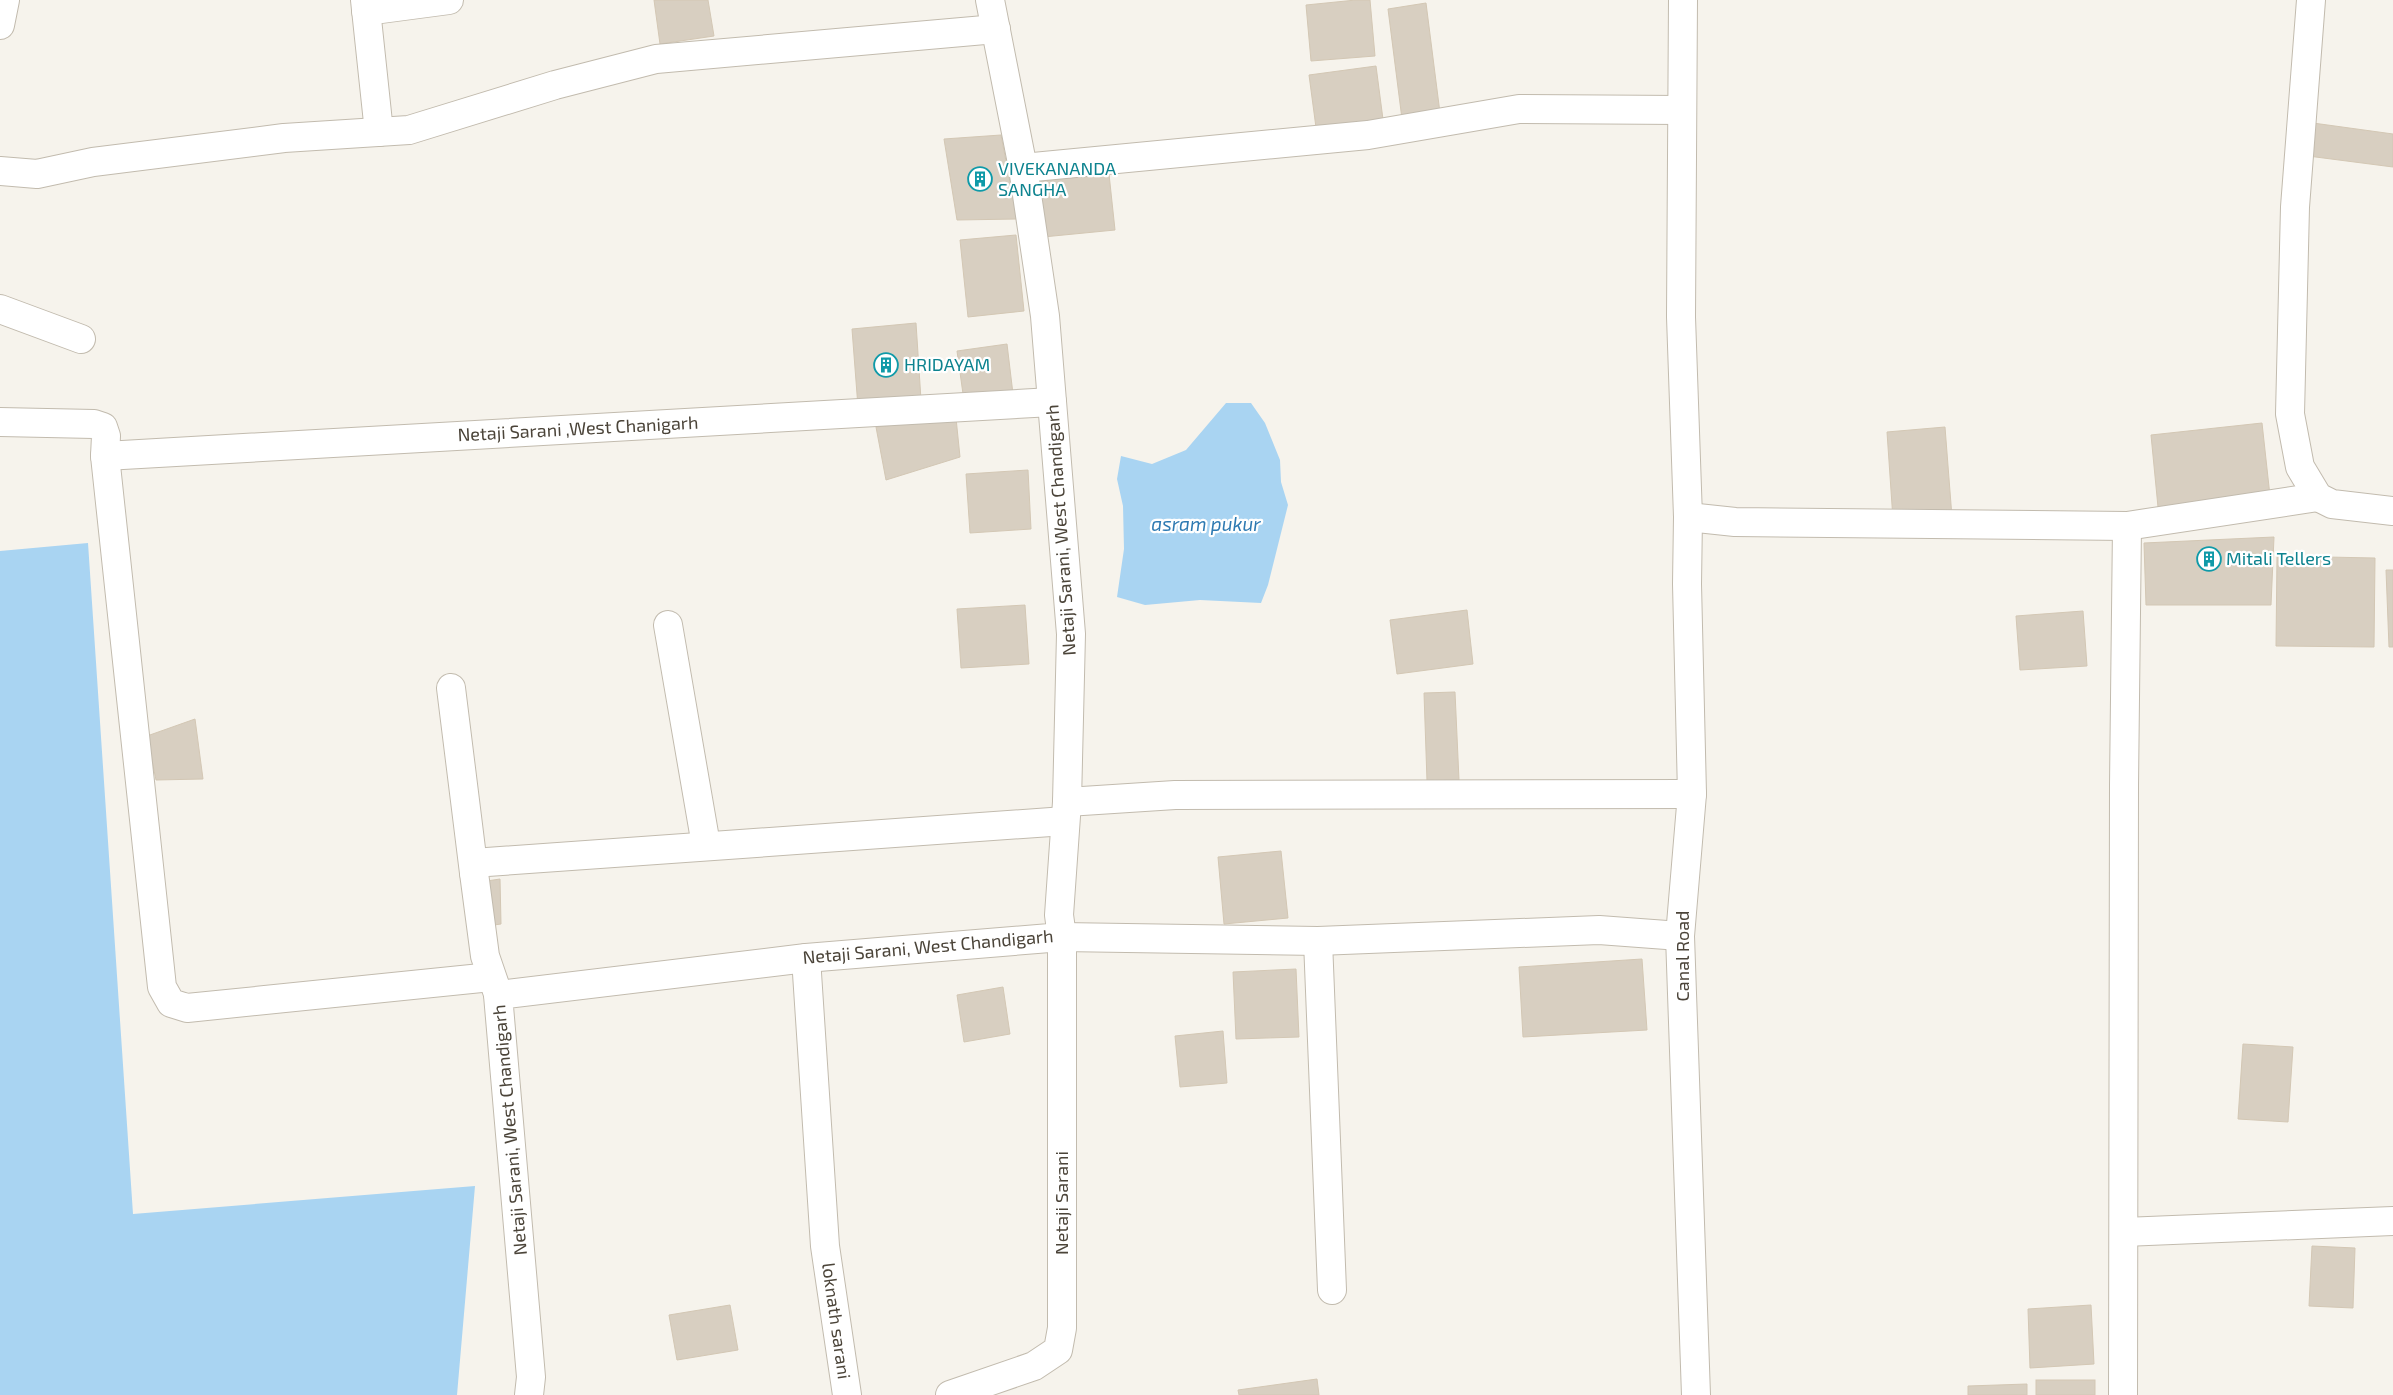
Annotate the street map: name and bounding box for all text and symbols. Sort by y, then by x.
place label: VIVEKANANDA SANGHA [998,157,1117,200]
building icon: VIVEKANANDA SANGHA [967,166,993,192]
building icon: HRIDAYAM [873,352,899,378]
place label: HRIDAYAM [904,353,990,375]
street label: Netaji Sarani, West Chandigarh [1040,404,1080,656]
street label: Netaji Sarani ,West Chanigarh [457,411,699,445]
water label: asram pukur [1151,512,1261,535]
building icon: Mitali Tellers [2196,546,2222,572]
place label: Mitali Tellers [2226,547,2331,569]
street label: Canal Road [1671,911,1693,1001]
street label: Netaji Sarani, West Chandigarh [802,924,1054,968]
street label: Netaji Sarani, West Chandigarh [487,1004,531,1256]
street label: Netaji Sarani [1050,1151,1072,1255]
street label: loknath sarani [818,1261,856,1381]

